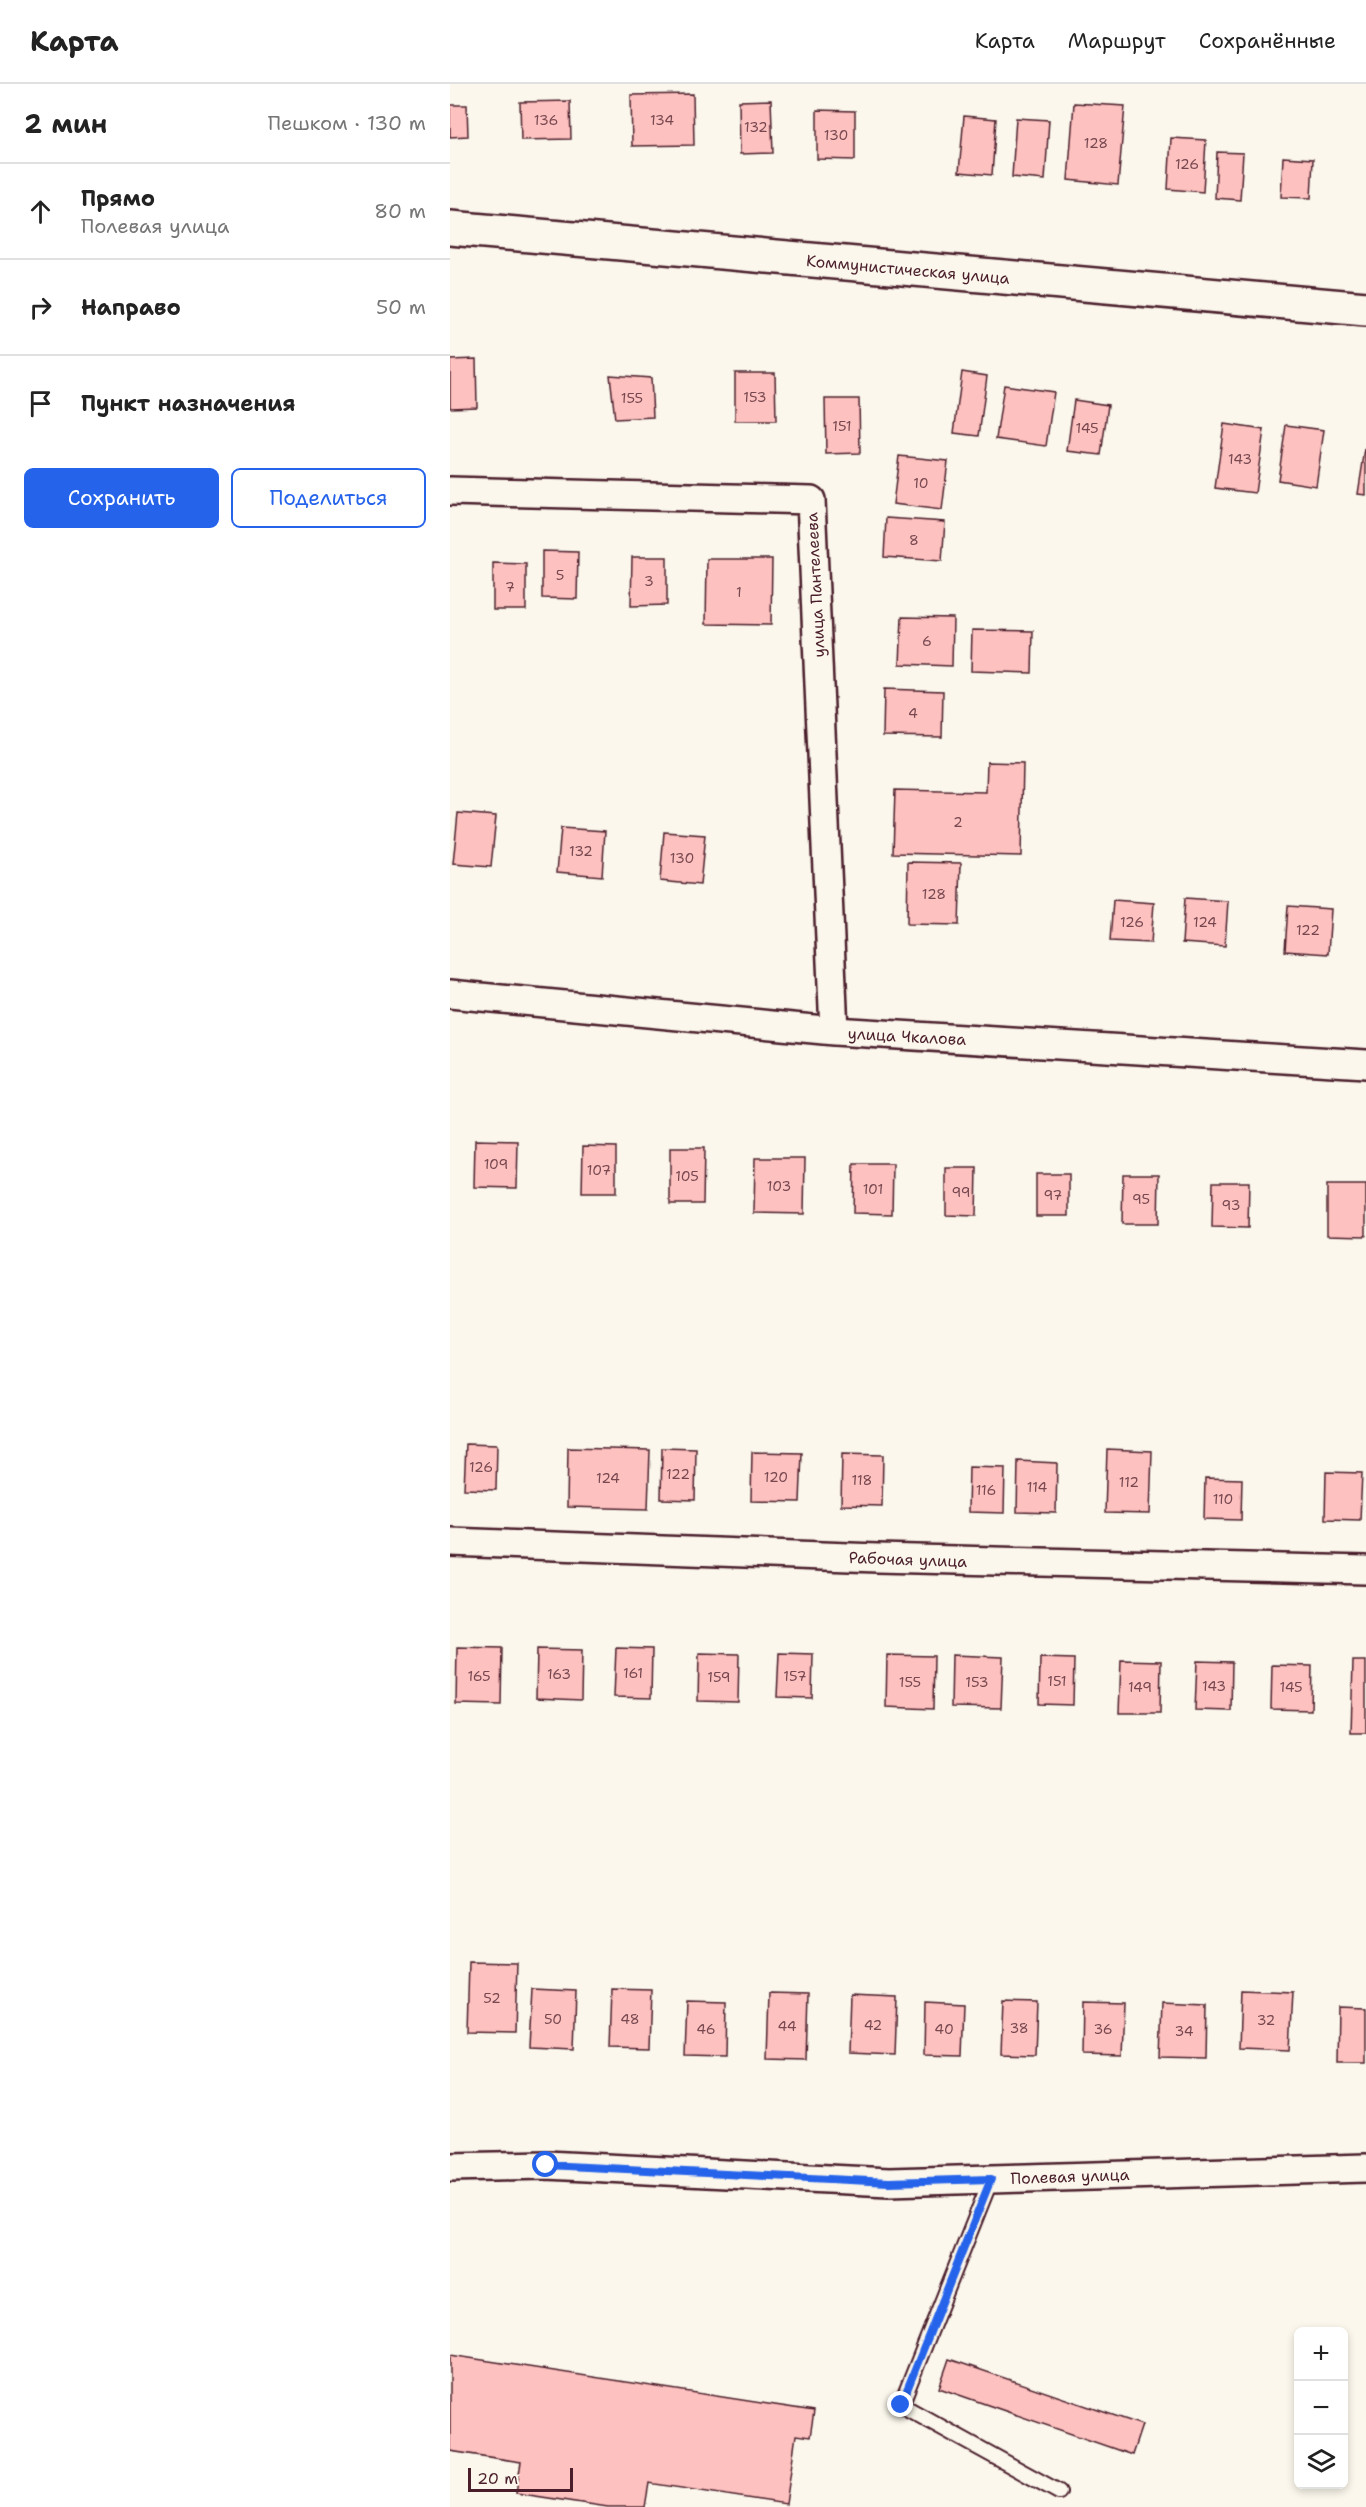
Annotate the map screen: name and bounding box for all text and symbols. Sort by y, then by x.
text: Карта [30,22,119,60]
text: Карта [975,27,1035,55]
text: Маршрут [1068,27,1166,55]
text: Сохранённые [1199,27,1336,55]
text: 2 мин [24,106,107,141]
text: Пешком · 130 m [268,110,426,136]
house number: 136 [534,111,558,129]
house number: 134 [650,111,674,129]
house number: 132 [744,118,768,136]
house number: 130 [824,126,848,144]
house number: 128 [1084,134,1108,152]
house number: 126 [1175,155,1199,173]
text: Прямо [81,184,155,213]
icon: ahead [24,195,57,228]
text: 80 m [374,198,426,224]
text: Полевая улица [81,213,230,239]
street label: Коммунистическая улица [805,250,1011,289]
icon: right [24,291,57,324]
text: Направо [81,293,181,322]
text: 50 m [376,294,426,320]
icon: arrive [24,387,57,420]
house number: 153 [743,388,767,406]
text: Пункт назначения [81,389,295,418]
house number: 155 [621,389,643,407]
house number: 151 [832,417,852,435]
house number: 145 [1075,419,1099,437]
house number: 143 [1228,450,1252,468]
button: Сохранить [24,468,219,528]
button: Поделиться [231,468,426,528]
house number: 10 [913,474,929,492]
street label: улица Пантелеева [801,512,830,658]
house number: 8 [909,531,919,549]
house number: 5 [556,566,564,584]
house number: 3 [644,572,654,590]
house number: 7 [505,578,515,596]
house number: 1 [736,583,742,601]
house number: 6 [922,632,932,650]
house number: 4 [908,704,918,722]
house number: 2 [953,813,963,831]
house number: 132 [569,842,593,860]
house number: 130 [670,849,694,867]
house number: 128 [922,885,946,903]
house number: 126 [1120,913,1144,931]
house number: 124 [1193,913,1217,931]
house number: 122 [1296,921,1320,939]
street label: улица Чкалова [847,1023,967,1050]
house number: 109 [484,1155,508,1173]
house number: 107 [587,1161,611,1179]
house number: 105 [675,1167,699,1185]
house number: 103 [767,1177,791,1195]
house number: 101 [863,1180,883,1198]
house number: 99 [951,1183,971,1201]
house number: 97 [1044,1186,1062,1204]
house number: 95 [1132,1190,1150,1208]
house number: 93 [1222,1196,1240,1214]
house number: 126 [469,1458,493,1476]
house number: 122 [666,1465,690,1483]
house number: 120 [764,1468,788,1486]
house number: 124 [596,1469,620,1487]
house number: 118 [852,1471,872,1489]
house number: 112 [1119,1473,1139,1491]
house number: 114 [1027,1478,1047,1496]
house number: 116 [976,1481,996,1499]
house number: 110 [1213,1490,1233,1508]
street label: Рабочая улица [848,1547,968,1572]
house number: 161 [623,1664,643,1682]
house number: 163 [547,1665,571,1683]
house number: 165 [467,1667,491,1685]
house number: 157 [783,1667,807,1685]
house number: 159 [707,1668,731,1686]
house number: 151 [1047,1672,1067,1690]
house number: 155 [899,1673,921,1691]
house number: 153 [965,1673,989,1691]
house number: 143 [1202,1677,1226,1695]
house number: 149 [1128,1678,1152,1696]
house number: 145 [1279,1678,1303,1696]
house number: 52 [483,1989,501,2007]
house number: 50 [544,2010,562,2028]
house number: 48 [620,2010,640,2028]
house number: 32 [1257,2011,1275,2029]
house number: 42 [864,2016,882,2034]
house number: 44 [777,2017,797,2035]
house number: 38 [1009,2019,1029,2037]
house number: 46 [696,2020,716,2038]
house number: 40 [934,2020,954,2038]
house number: 36 [1093,2020,1113,2038]
house number: 34 [1174,2022,1194,2040]
route start [532,2151,558,2177]
street label: Полевая улица [1010,2164,1130,2189]
map controls [1294,2327,1348,2489]
button: + [1294,2327,1348,2381]
button: − [1294,2381,1348,2435]
route end [887,2391,913,2417]
button: layers [1294,2435,1348,2489]
scale bar [468,2465,573,2492]
text: 20 m [477,2468,518,2489]

